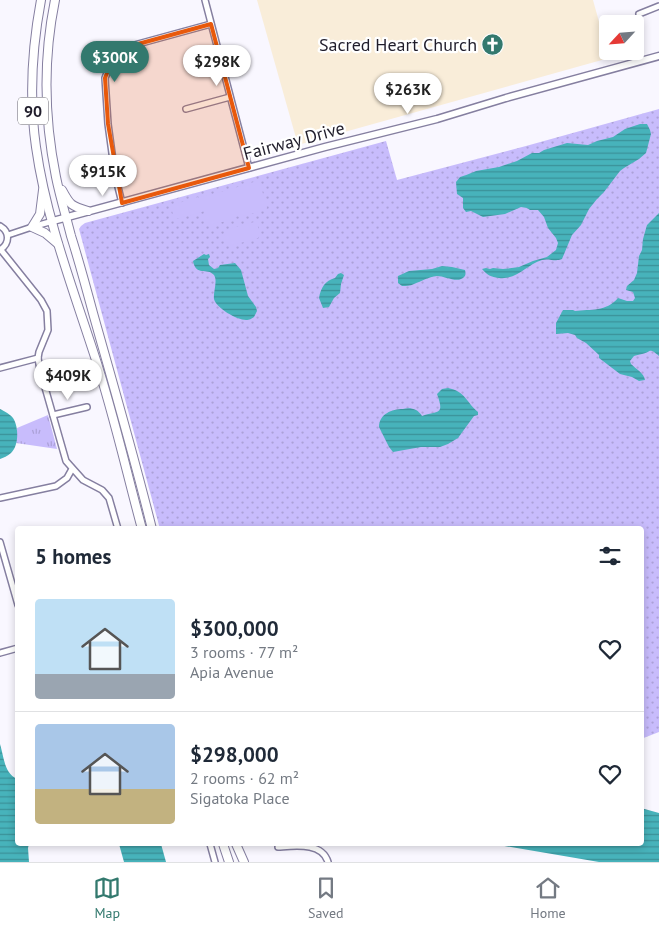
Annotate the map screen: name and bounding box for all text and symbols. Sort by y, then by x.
north arrow [599,15,644,60]
map controls [599,15,644,60]
place label: Sacred Heart Church [319,33,477,56]
church icon: Sacred Heart Church [481,33,505,57]
pin: $300K [80,41,150,83]
pin: $298K [182,44,252,87]
text: $300K [92,47,138,67]
text: $298K [194,51,240,71]
pin: $263K [373,72,443,115]
text: $263K [385,79,431,99]
road number: 90 [18,98,48,124]
street label: Fairway Drive [241,116,347,165]
pin: $915K [68,154,138,197]
text: $915K [80,161,126,181]
pin: $409K [33,358,103,401]
text: $409K [45,365,91,385]
icon: filters [596,542,624,570]
text: 5 homes [35,543,111,570]
text: $300,000 [190,615,279,642]
icon: home [75,619,135,679]
icon: heart [596,635,624,663]
text: 3 rooms · 77 m² [190,642,298,662]
text: Apia Avenue [190,662,274,682]
text: $298,000 [190,741,279,768]
icon: home [75,744,135,804]
icon: heart [596,760,624,788]
text: 2 rooms · 62 m² [190,768,299,788]
text: Sigatoka Place [190,788,290,808]
tab: Map [93,874,121,922]
tab: Saved [308,874,344,922]
tab: Home [530,874,566,922]

